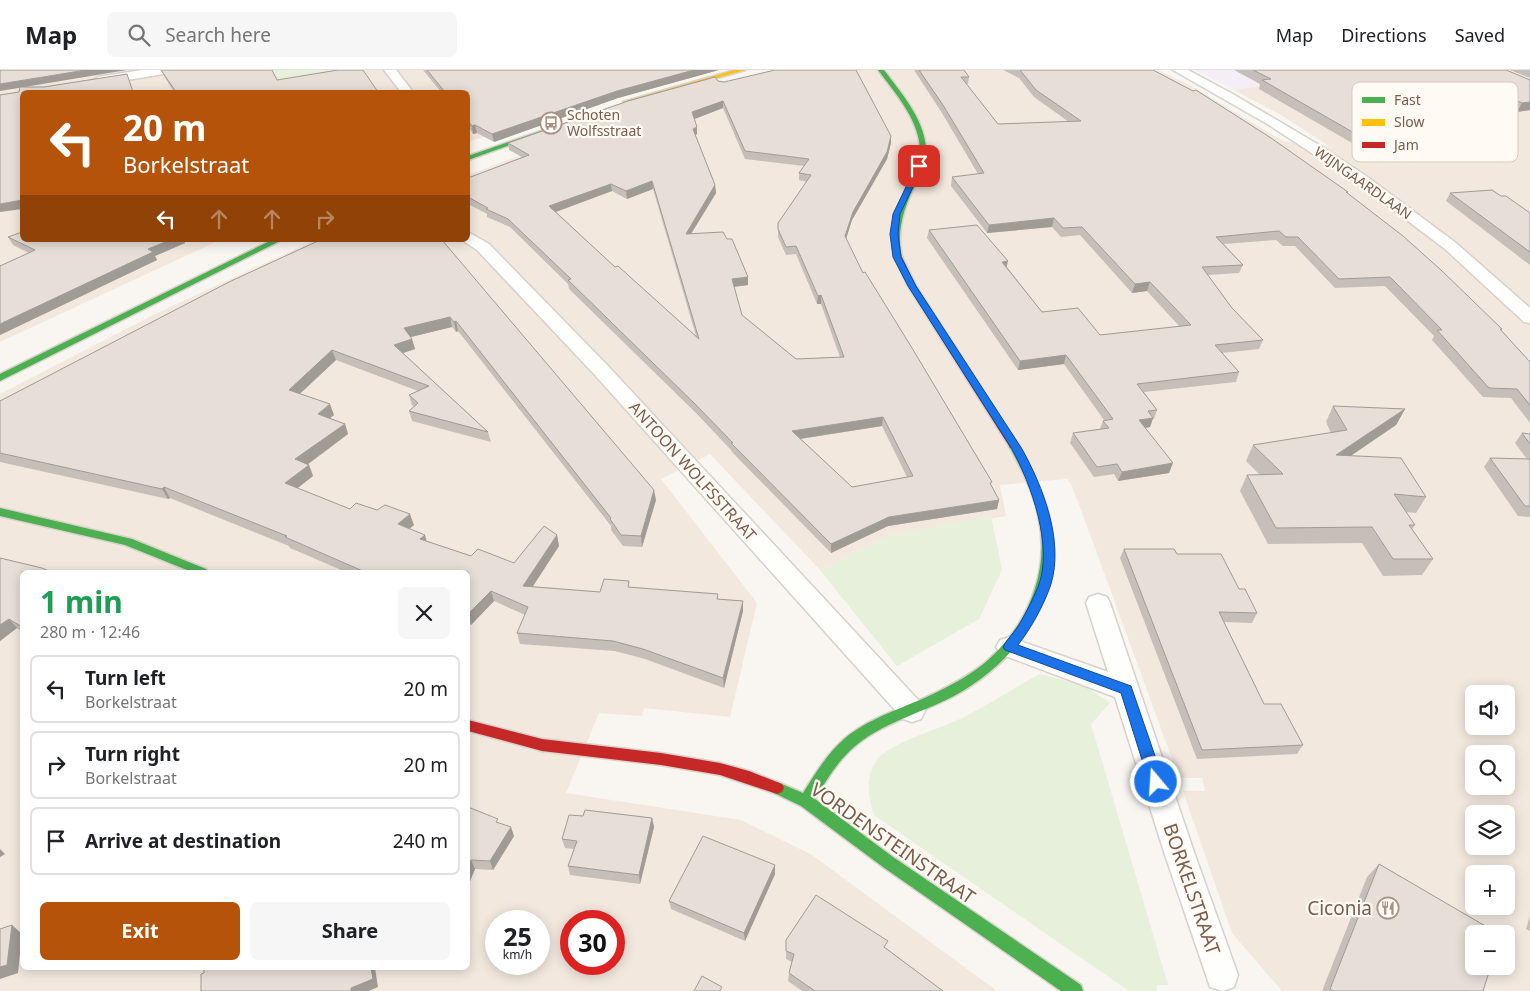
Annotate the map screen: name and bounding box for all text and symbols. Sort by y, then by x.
search box [107,12,457,57]
text: Map [25,18,77,51]
icon: search [125,21,153,49]
text: Search here [165,22,271,48]
text: Map [1276,23,1313,47]
text: Directions [1341,23,1427,47]
text: Saved [1455,23,1505,47]
legend [1352,82,1518,162]
text: Fast [1394,90,1421,109]
text: 20 m [123,104,206,151]
place label: Schoten Wolfsstraat [567,105,641,140]
icon: left [40,110,105,175]
bus stop icon: Schoten Wolfsstraat [539,111,563,135]
text: Slow [1394,112,1425,131]
text: Jam [1392,135,1419,154]
street label: WIJNGAARDLAAN [1311,142,1416,223]
pin [898,145,940,187]
text: Borkelstraat [123,149,249,179]
icon: arrive [905,152,933,180]
icon: left [152,205,180,233]
icon: ahead [205,205,233,233]
icon: ahead [258,205,286,233]
icon: right [311,205,339,233]
street label: ANTOON WOLFSSTRAAT [624,396,762,546]
text: 1 min [40,581,123,622]
button: close [398,587,450,639]
text: 280 m · 12:46 [40,621,140,643]
text: Turn left [85,665,166,691]
icon: left [42,675,70,703]
text: 20 m [404,676,448,702]
map controls [1465,685,1515,975]
button: sound [1465,685,1515,735]
text: Borkelstraat [85,691,177,713]
text: Turn right [85,741,180,767]
button: search [1465,745,1515,795]
icon: right [42,751,70,779]
text: 20 m [404,752,448,778]
position arrow [1129,755,1181,807]
text: Borkelstraat [85,767,177,789]
street label: VORDENSTEINSTRAAT [805,776,981,910]
button: layers [1465,805,1515,855]
street label: BORKELSTRAAT [1157,820,1227,959]
icon: arrive [42,827,70,855]
text: Arrive at destination [85,828,281,854]
text: 240 m [393,828,448,854]
button: + [1465,865,1515,915]
place label: Ciconia [1307,895,1372,921]
restaurant icon: Ciconia [1376,896,1400,920]
button: Exit [40,902,240,960]
button: Share [250,902,450,960]
speed limit sign: 30 [560,910,625,975]
text: 25 [503,919,532,953]
button: − [1465,925,1515,975]
text: km/h [503,946,532,963]

